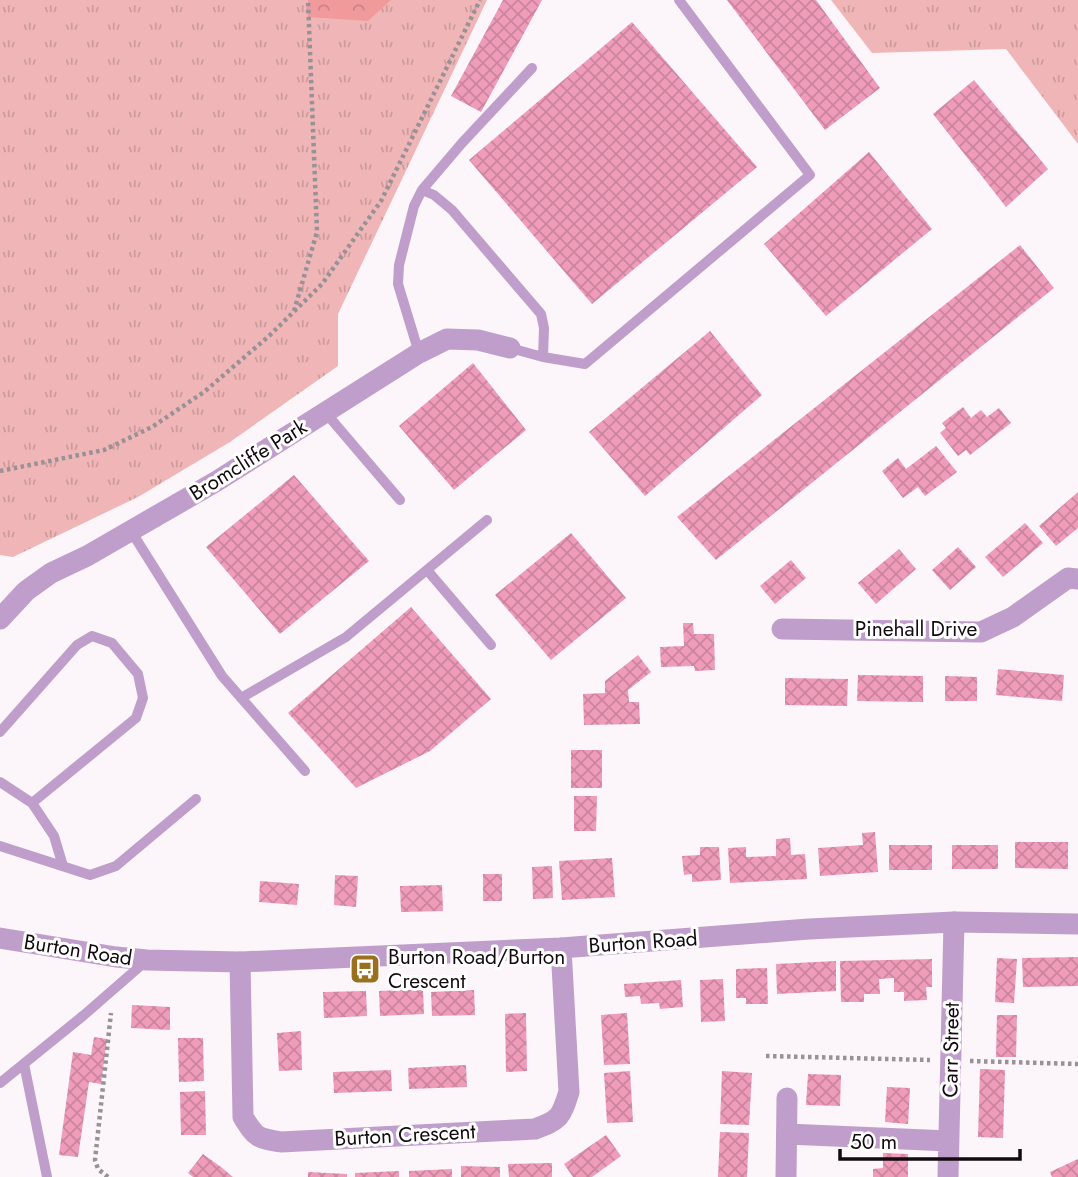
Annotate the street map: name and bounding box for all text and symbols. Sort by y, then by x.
street label: Bromcliffe Park [184,412,313,508]
street label: Pinehall Drive [855,614,977,644]
street label: Burton Road [588,923,698,961]
street label: Burton Road [22,927,134,973]
place label: Burton Road/Burton Crescent [388,942,565,996]
bus stop icon: Burton Road/Burton Crescent [348,952,382,986]
street label: Carr Street [935,1002,967,1098]
street label: Burton Crescent [334,1116,476,1154]
scale bar [840,1118,1020,1162]
text: 50 m [850,1127,897,1157]

